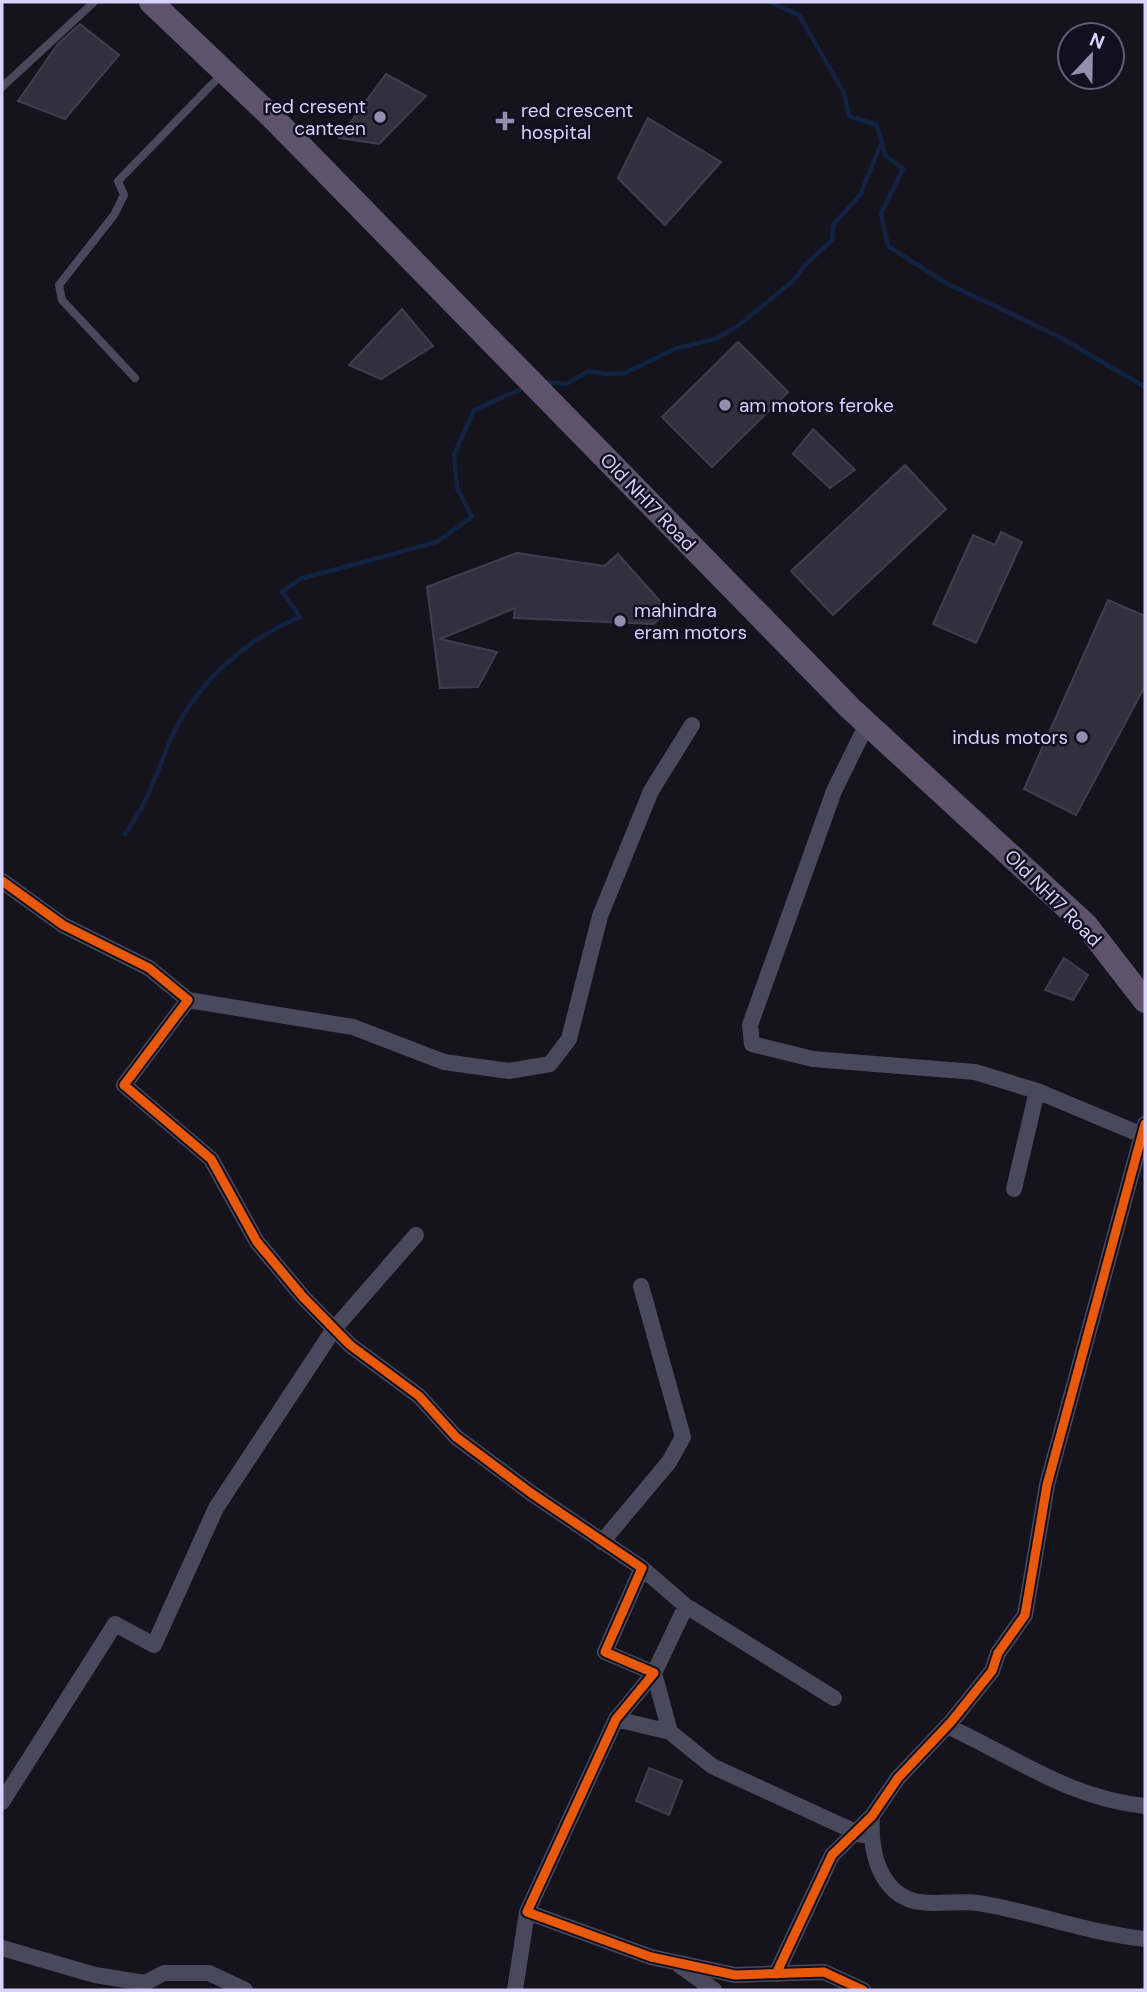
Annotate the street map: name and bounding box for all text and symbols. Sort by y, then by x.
north arrow [1056,21,1126,91]
text: N [1086,27,1108,55]
place label: red cresent canteen [265,94,366,141]
place label: red crescent hospital [521,98,633,145]
marker: red cresent canteen [372,109,388,125]
marker: red crescent hospital [495,111,515,131]
place label: am motors feroke [739,393,894,418]
marker: am motors feroke [717,397,733,413]
street label: Old NH17 Road [595,448,701,556]
place label: mahindra eram motors [634,598,747,645]
marker: mahindra eram motors [612,613,628,629]
place label: indus motors [952,725,1068,750]
marker: indus motors [1074,729,1090,745]
street label: Old NH17 Road [999,844,1107,952]

